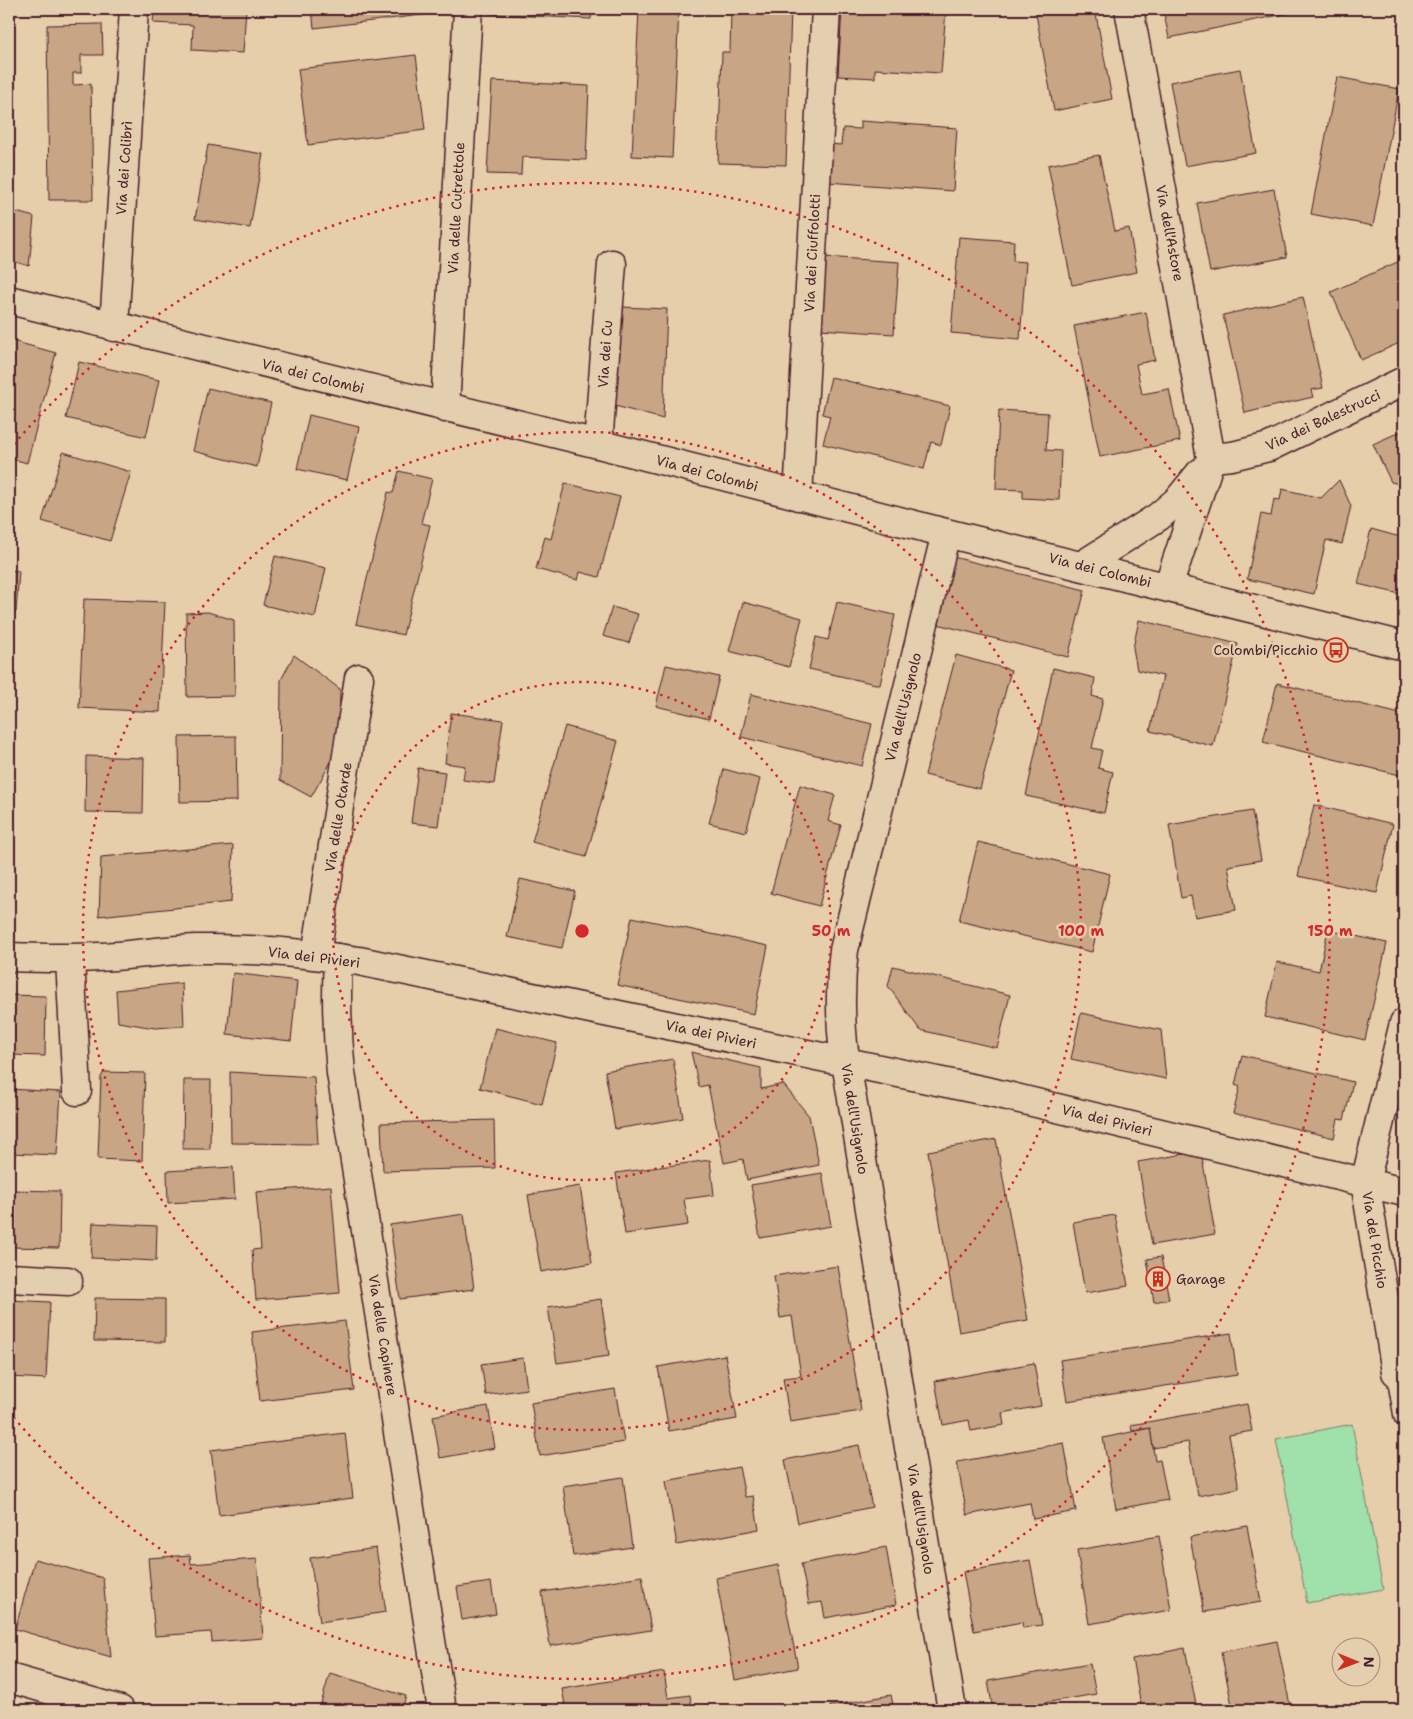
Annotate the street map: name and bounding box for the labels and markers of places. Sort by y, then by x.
bus stop icon: Colombi/Picchio [1323,637,1349,663]
place label: Colombi/Picchio [1213,641,1318,659]
centre of rings [573,922,591,940]
building icon: Garage [1145,1266,1171,1292]
place label: Garage [1176,1270,1226,1288]

